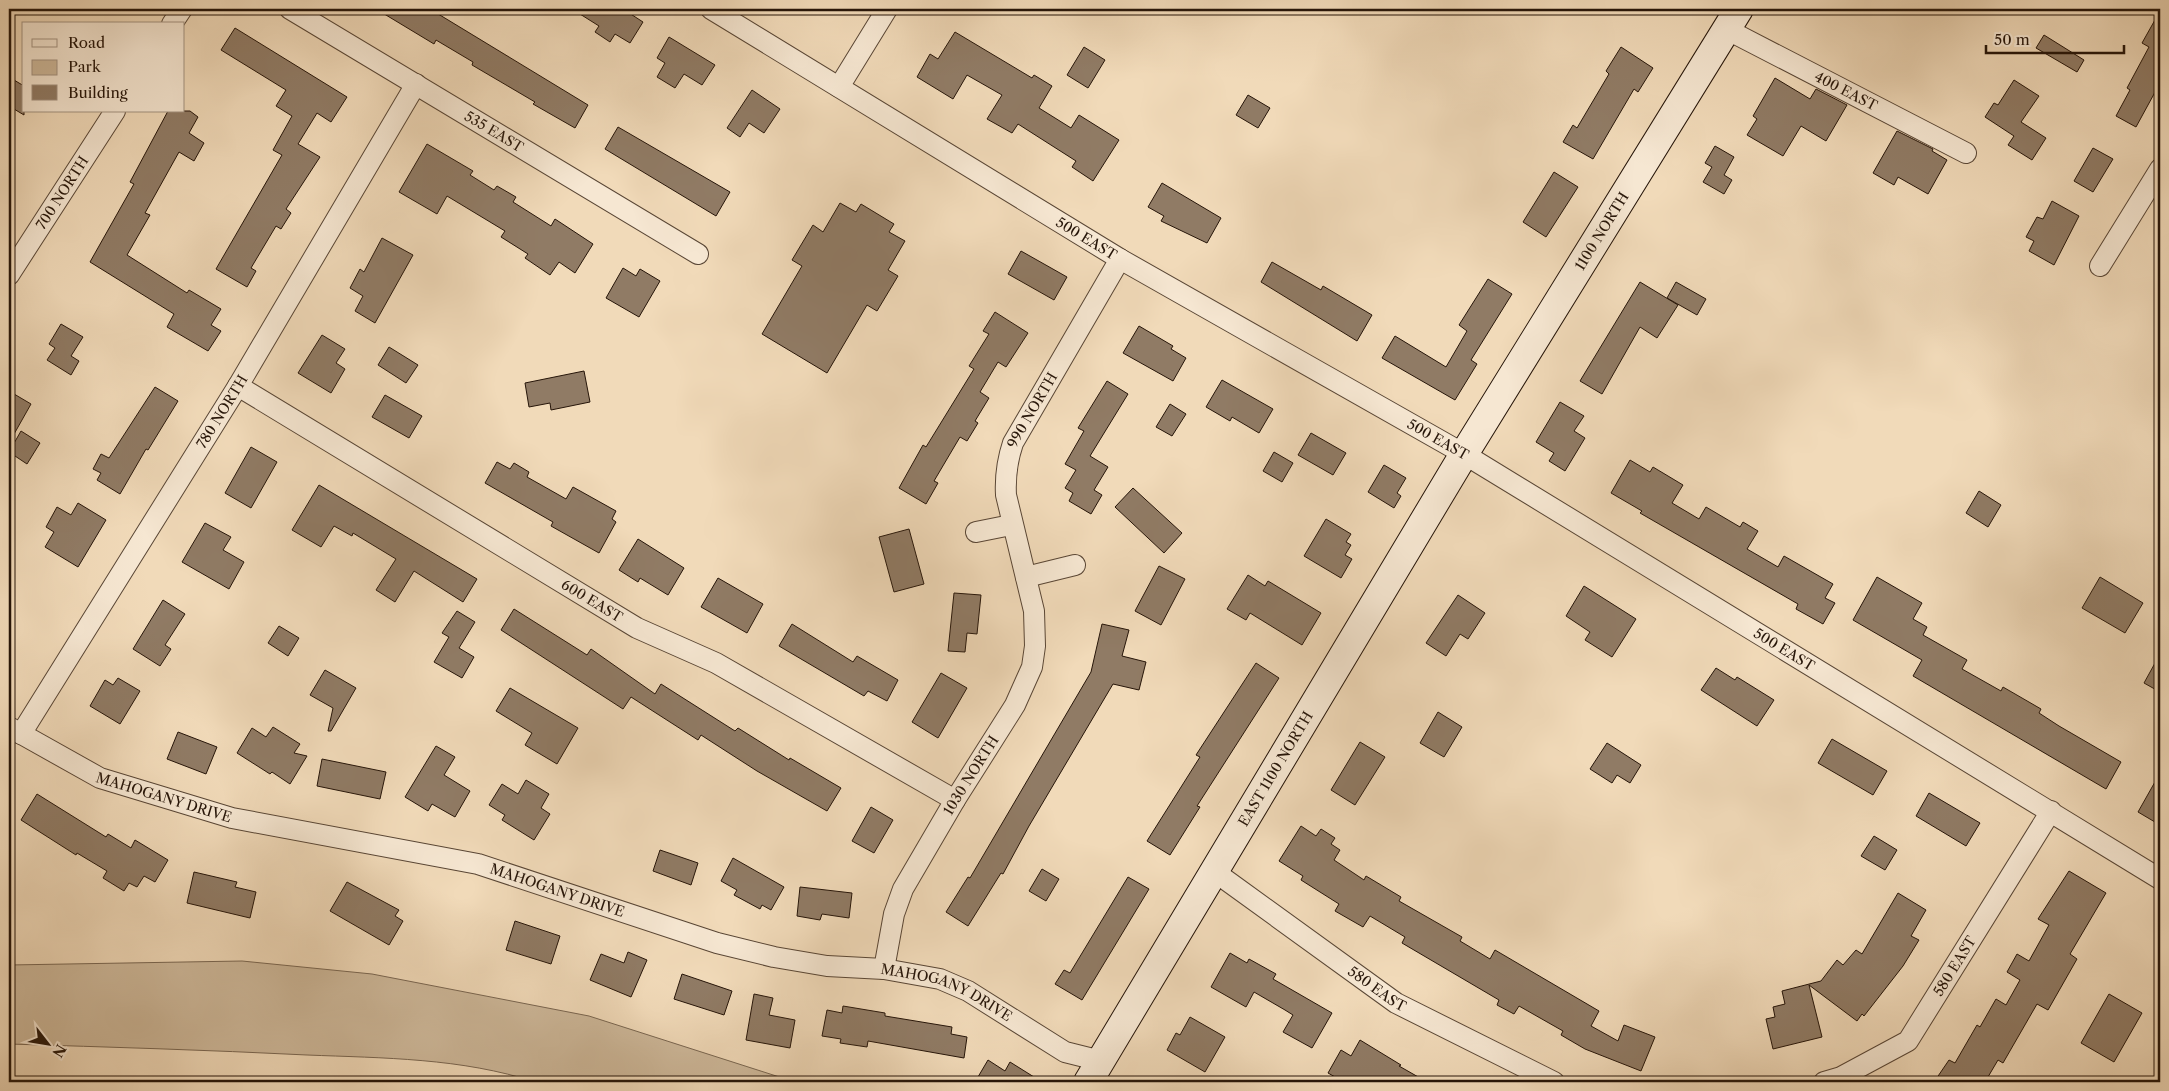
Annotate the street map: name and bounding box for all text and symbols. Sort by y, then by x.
legend [22,22,185,112]
scale bar [1986,22,2124,54]
text: 50 m [1994,30,2030,49]
text: Road [68,33,105,52]
text: Park [68,57,102,76]
street label: 400 EAST [1811,67,1881,115]
text: Building [68,83,128,102]
street label: 535 EAST [461,107,527,156]
street label: 700 NORTH [32,153,93,233]
street label: 1100 NORTH [1571,189,1633,274]
street label: 500 EAST [1053,213,1121,264]
street label: 990 NORTH [1003,369,1061,450]
street label: 780 NORTH [192,372,252,452]
street label: 500 EAST [1404,415,1473,464]
street label: 600 EAST [558,575,626,626]
street label: 500 EAST [1751,624,1818,675]
street label: EAST 1100 NORTH [1234,708,1317,830]
street label: 1030 NORTH [939,732,1003,818]
street label: MAHOGANY DRIVE [94,768,234,826]
street label: MAHOGANY DRIVE [488,860,627,921]
street label: 580 EAST [1929,932,1980,999]
street label: MAHOGANY DRIVE [879,960,1015,1025]
street label: 580 EAST [1344,962,1410,1016]
north arrow [22,1018,72,1068]
text: N [48,1041,70,1061]

